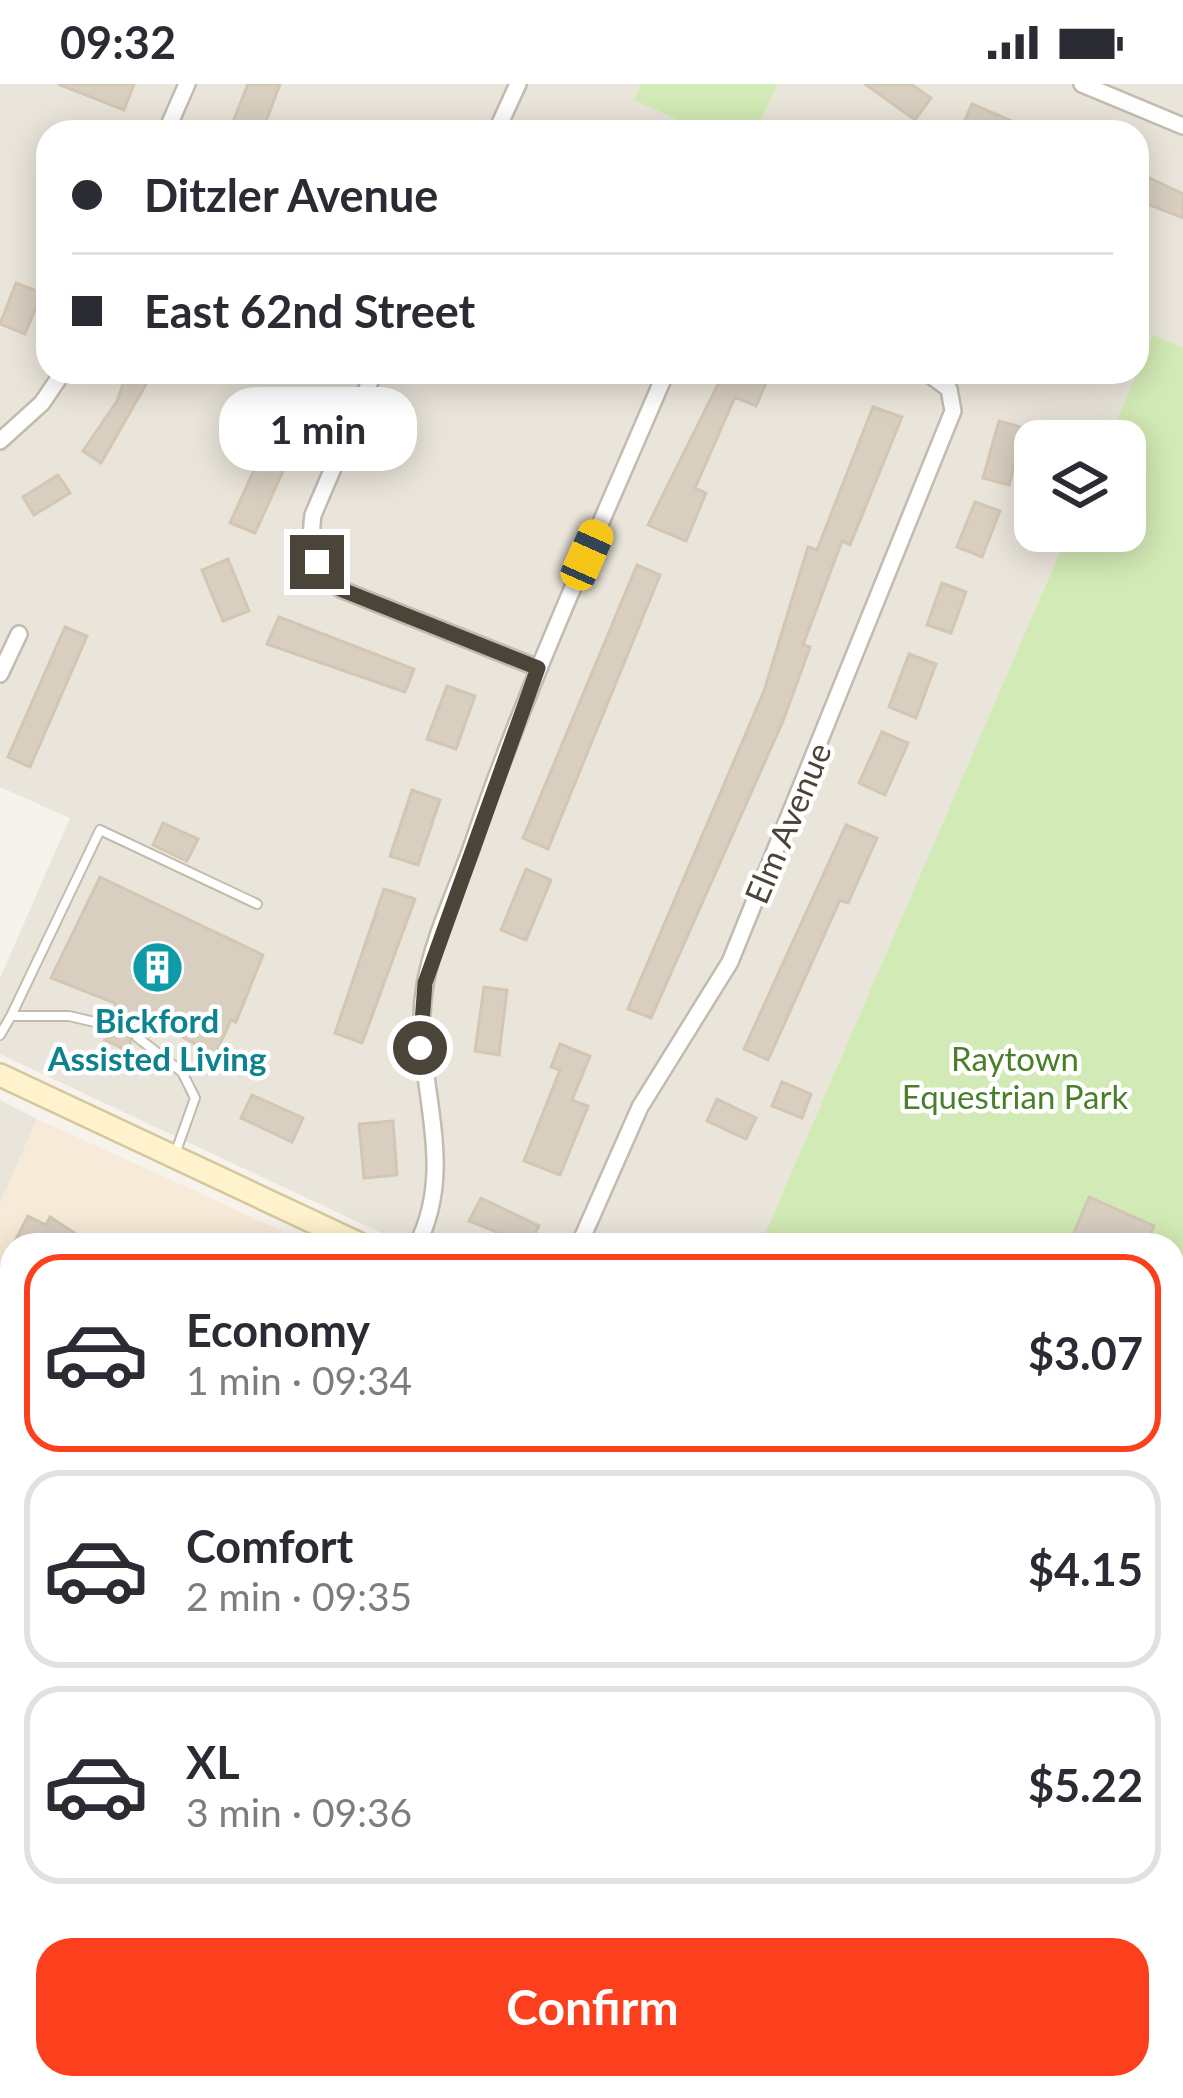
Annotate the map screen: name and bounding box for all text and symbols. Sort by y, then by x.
text: 09:32 [60,15,176,69]
text: Ditzler Avenue [144,168,438,222]
text: East 62nd Street [144,284,475,338]
callout: 1 min [218,388,416,472]
text: 1 min [270,406,366,452]
map controls [1014,420,1146,552]
button: layers [1014,420,1146,552]
car [556,515,618,595]
route end [290,535,344,589]
street label: Elm Avenue [735,736,839,909]
building icon: Bickford Assisted Living [129,939,185,995]
place label: Bickford Assisted Living [47,1000,266,1078]
route start [393,1021,447,1075]
park label: Raytown Equestrian Park [902,1038,1128,1116]
icon: car [42,1299,150,1407]
text: Economy [186,1303,370,1357]
text: $3.07 [1028,1326,1143,1380]
text: 1 min · 09:34 [186,1357,412,1403]
icon: car [42,1515,150,1623]
text: Comfort [186,1519,353,1573]
text: $4.15 [1028,1542,1143,1596]
text: 2 min · 09:35 [186,1573,412,1619]
icon: car [42,1731,150,1839]
text: XL [186,1735,240,1789]
text: $5.22 [1028,1758,1143,1812]
text: 3 min · 09:36 [186,1789,412,1835]
button: Confirm [36,1938,1149,2076]

